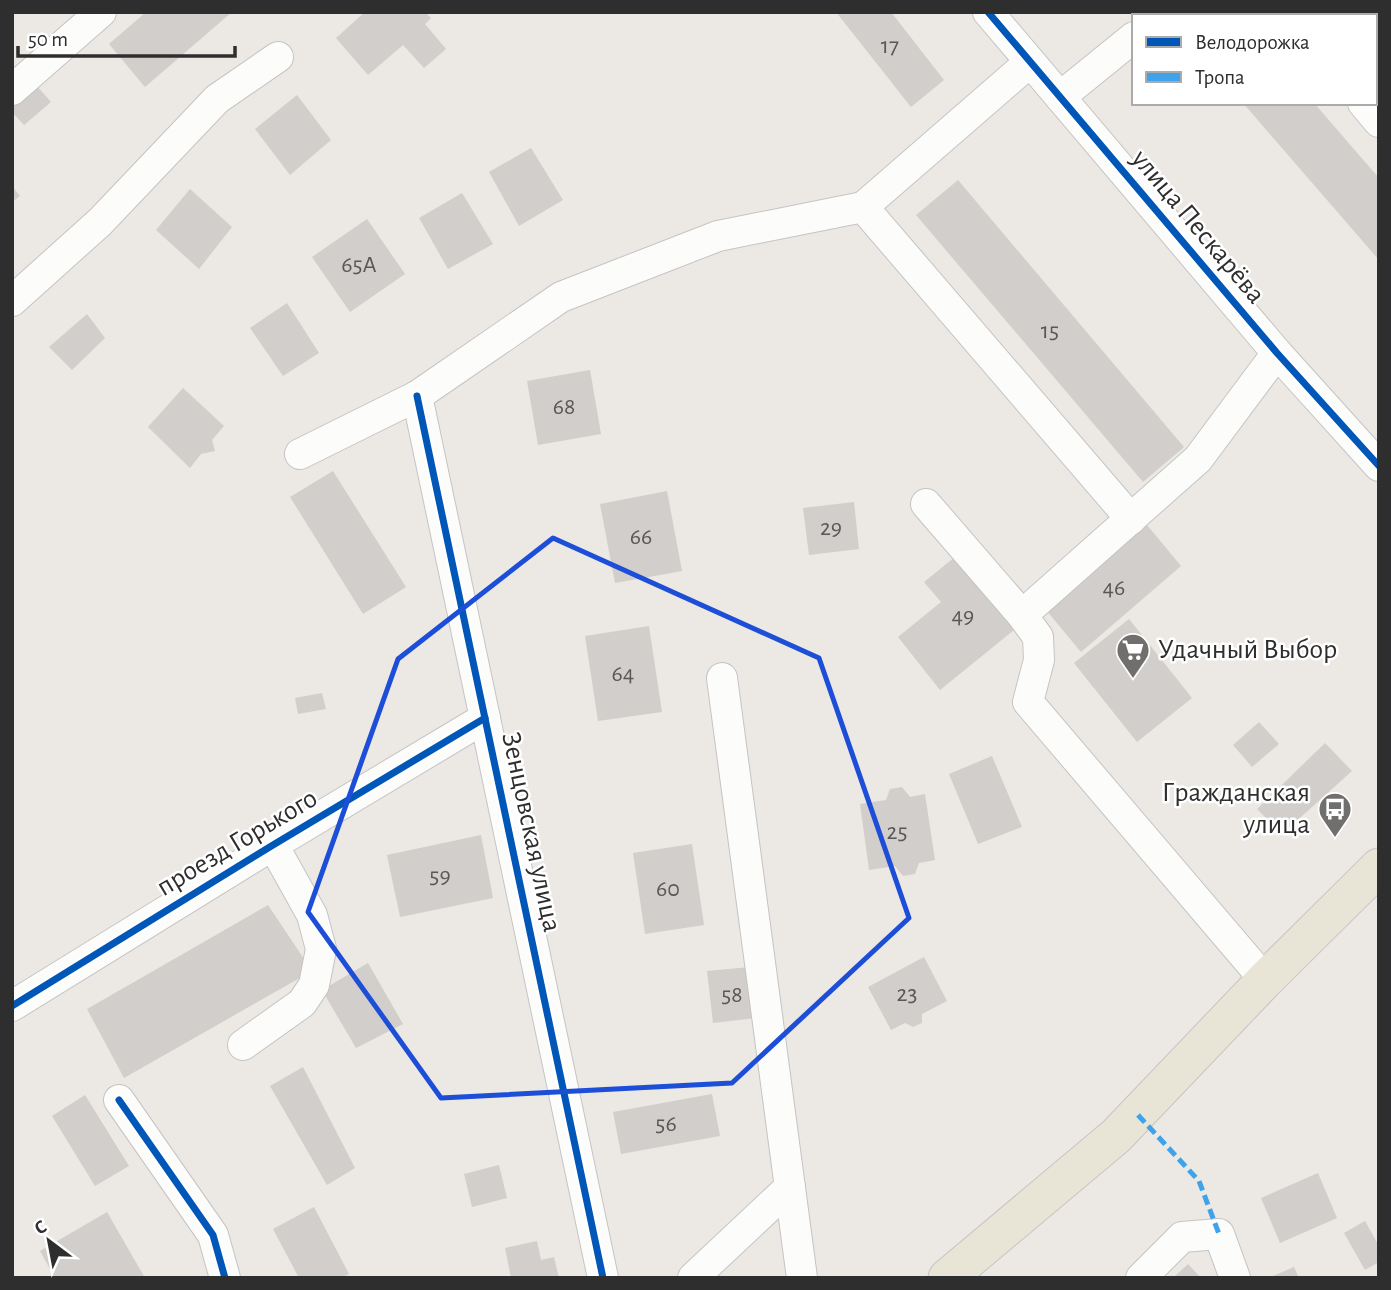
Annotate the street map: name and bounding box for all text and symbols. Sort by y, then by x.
scale bar [18,14,234,58]
legend [1132,14,1377,105]
text: 50 m [28,29,68,50]
text: Велодорожка [1195,32,1310,53]
house number: 17 [881,34,899,58]
text: Тропа [1195,67,1245,88]
street label: улица Пескарёва [1125,144,1270,309]
house number: 65А [341,253,377,277]
house number: 15 [1041,319,1059,343]
house number: 68 [553,395,575,419]
house number: 29 [820,516,842,540]
house number: 66 [630,525,652,549]
house number: 46 [1103,576,1125,600]
house number: 49 [952,604,974,628]
supermarket icon: Удачный Выбор [1114,631,1152,680]
place label: Удачный Выбор [1158,636,1337,664]
house number: 64 [612,662,634,686]
street label: Зенцовская улица [496,730,566,935]
place label: Гражданская улица [1162,779,1310,839]
street label: проезд Горького [152,784,322,902]
bus stop icon: Гражданская улица [1316,790,1354,839]
house number: 25 [887,820,907,844]
house number: 59 [429,864,451,888]
house number: 60 [656,877,680,901]
house number: 23 [897,982,917,1006]
house number: 58 [721,983,743,1007]
house number: 56 [655,1112,677,1136]
north arrow [14,1206,84,1276]
text: С [31,1217,50,1239]

